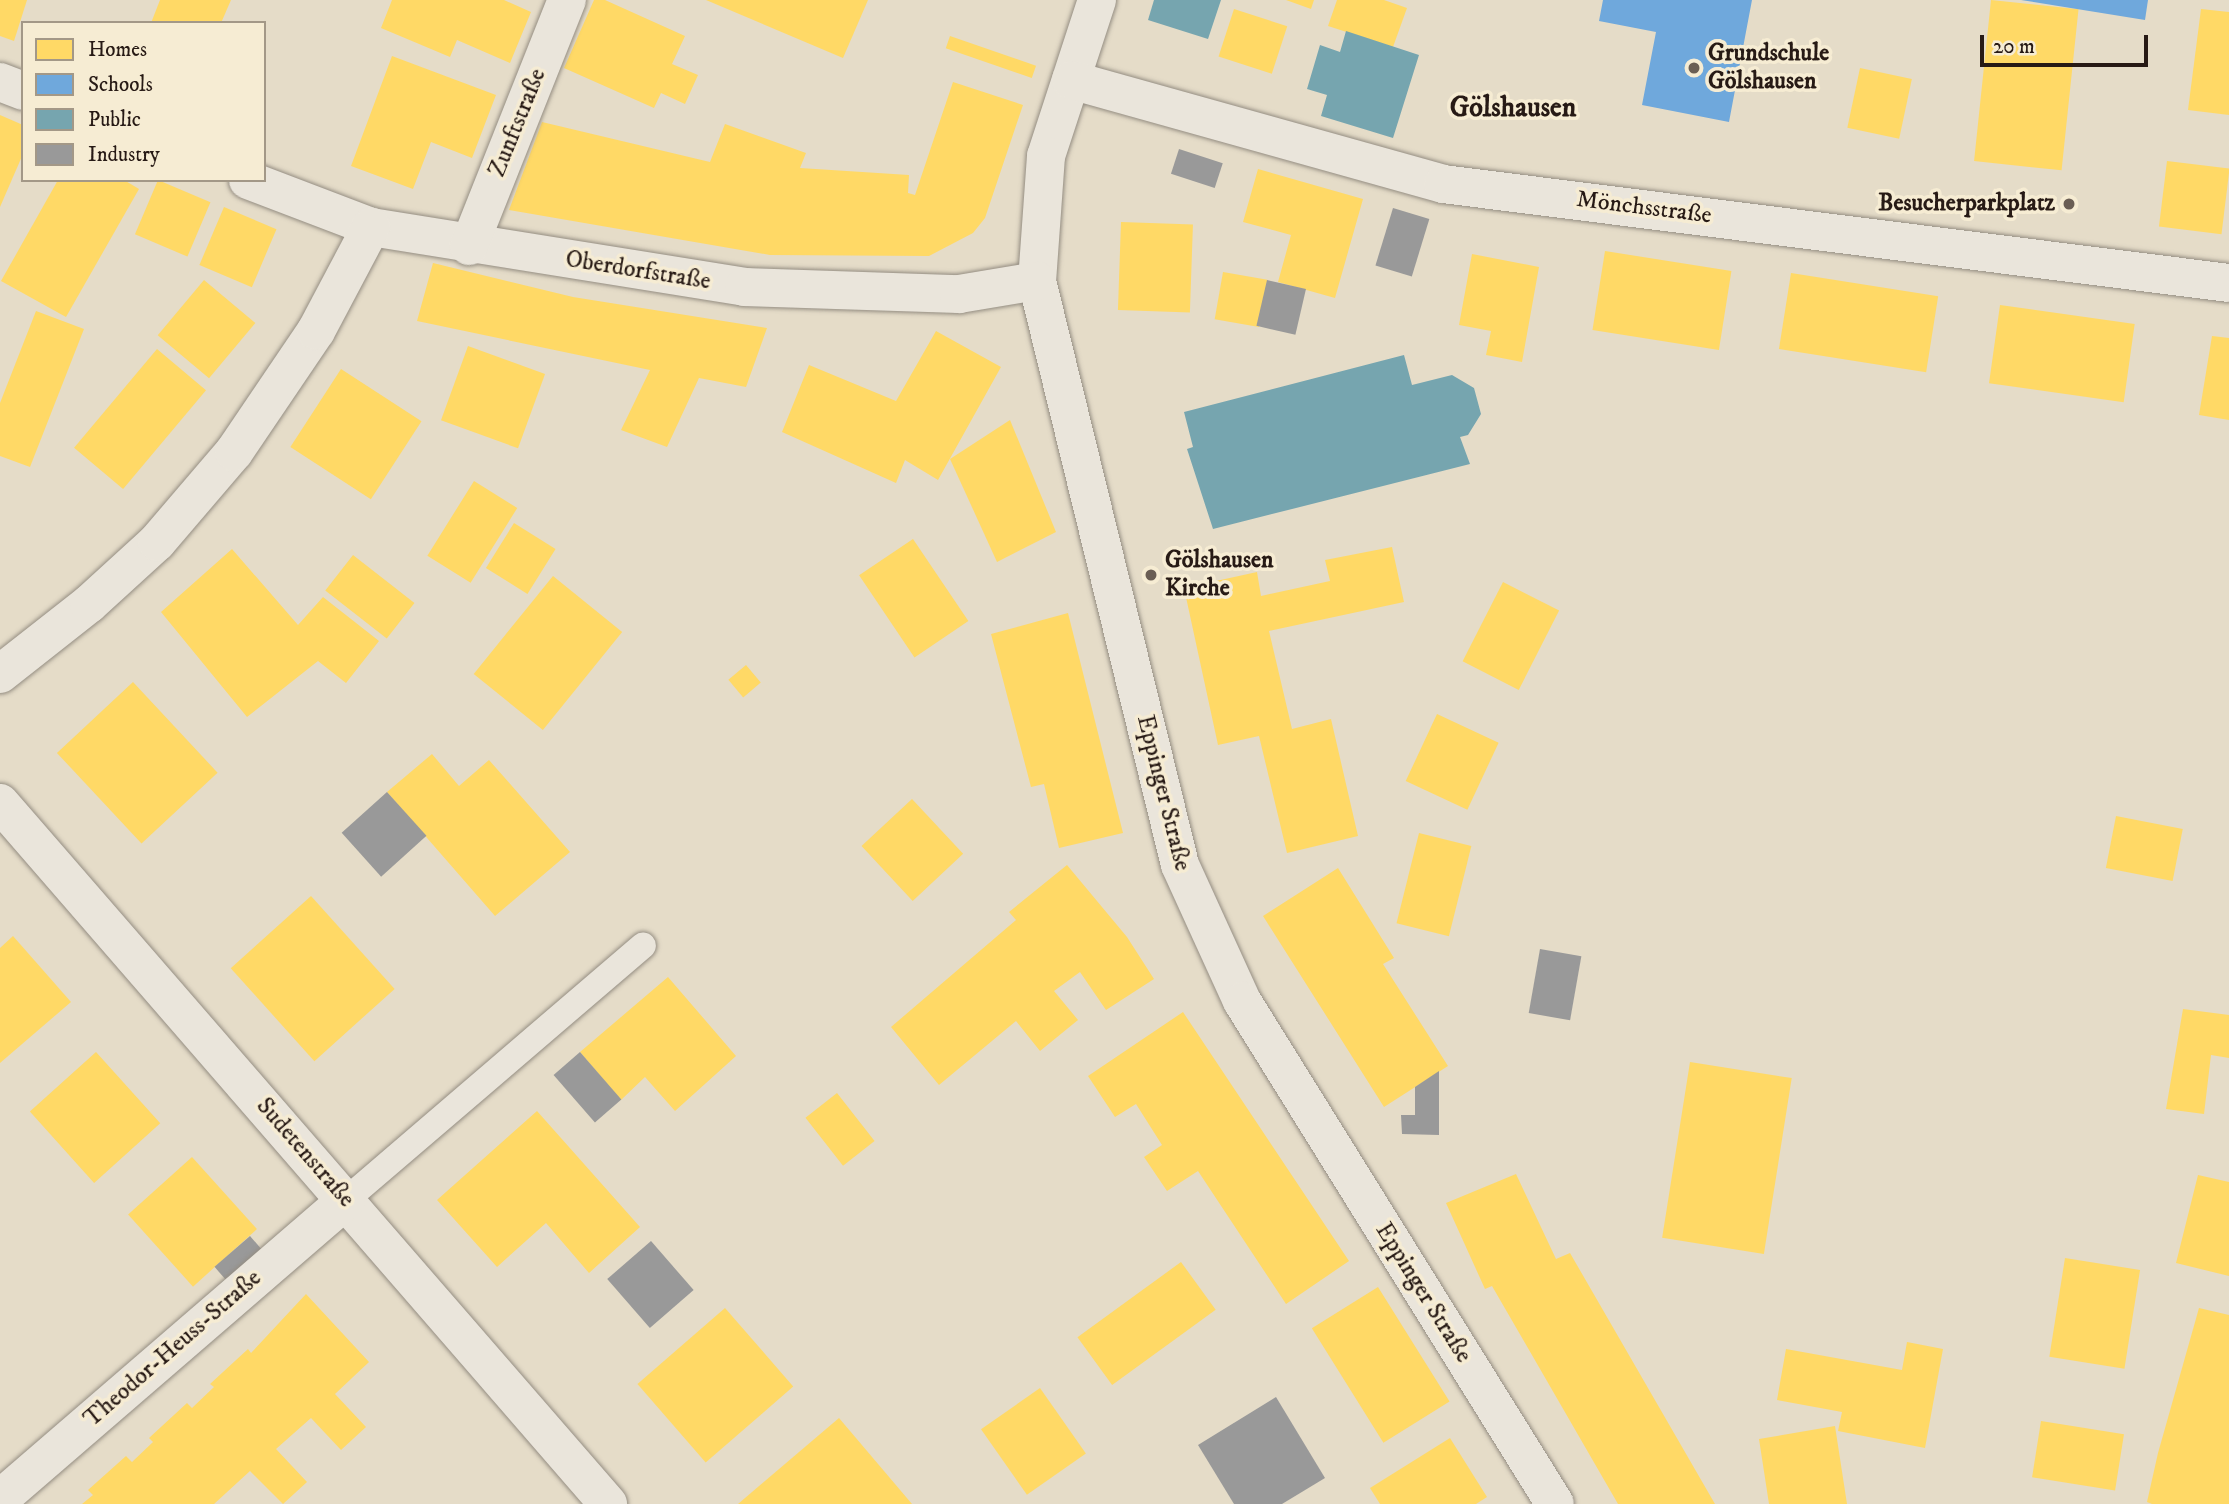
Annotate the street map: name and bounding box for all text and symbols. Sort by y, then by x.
legend [21,21,266,182]
scale bar [1984,21,2152,65]
text: 20 m [1993,34,2035,60]
text: Homes [88,37,147,63]
place label: Grundschule Gölshausen [1708,40,1829,96]
marker: Grundschule Gölshausen [1686,60,1702,76]
street label: Zunftstraße [483,65,553,181]
text: Schools [88,72,153,98]
district label: Gölshausen [1450,91,1576,125]
text: Public [88,107,141,133]
text: Industry [88,142,160,168]
street label: Mönchsstraße [1575,185,1713,231]
place label: Besucherparkplatz [1878,190,2055,218]
marker: Besucherparkplatz [2061,196,2077,212]
street label: Oberdorfstraße [563,245,713,297]
place label: Gölshausen Kirche [1165,547,1273,603]
marker: Gölshausen Kirche [1143,567,1159,583]
street label: Eppinger Straße [1130,712,1196,874]
street label: Sudetenstraße [250,1092,360,1214]
street label: Eppinger Straße [1369,1218,1477,1368]
street label: Theodor-Heuss-Straße [78,1264,268,1434]

